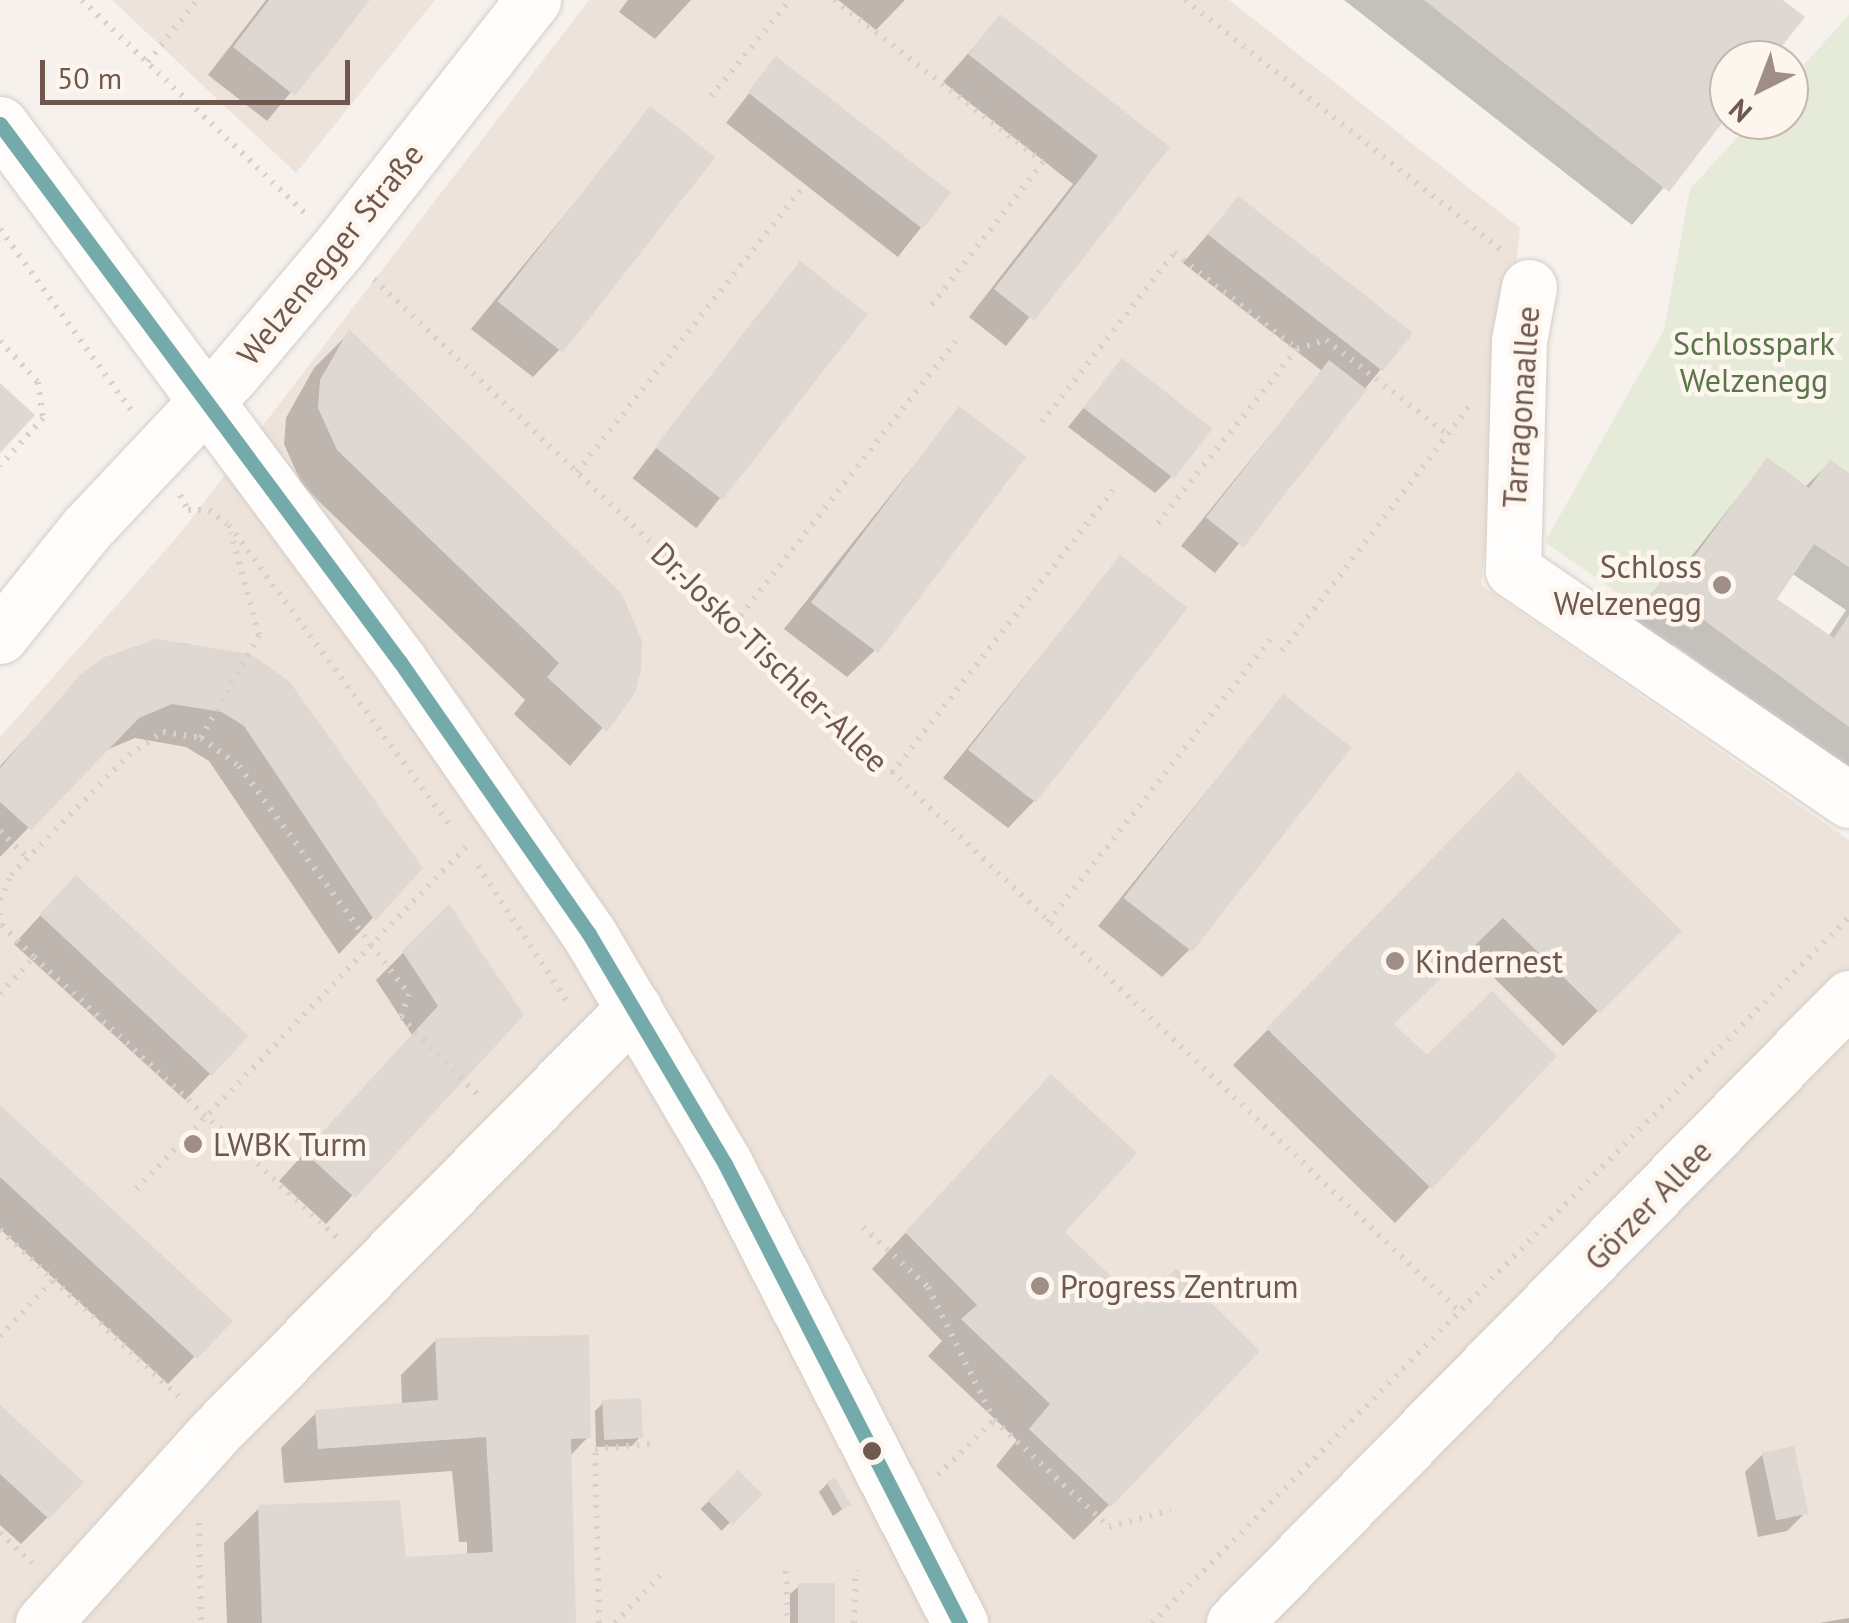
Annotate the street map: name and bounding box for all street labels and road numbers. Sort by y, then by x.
street label: Welzenegger Straße [229,135,431,373]
street label: Tarragonaallee [1495,305,1547,509]
street label: Dr.-Josko-Tischler-Allee [644,534,896,780]
street label: Görzer Allee [1576,1132,1720,1278]

